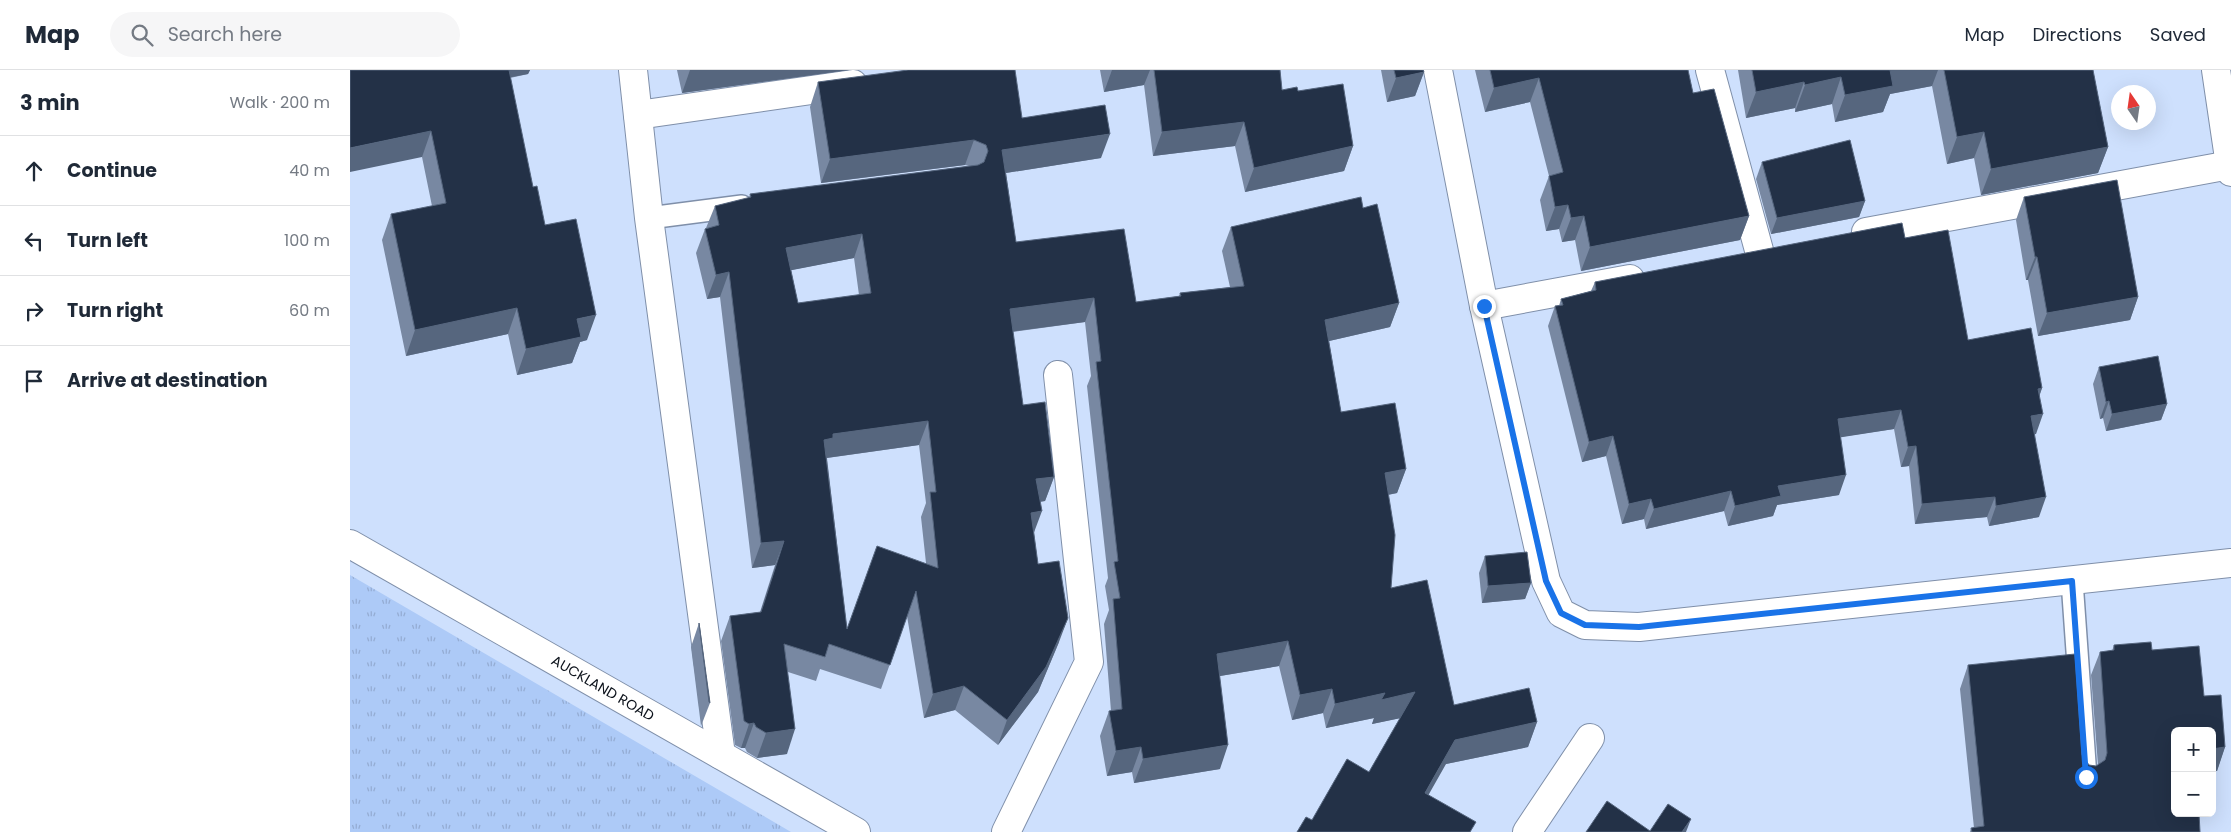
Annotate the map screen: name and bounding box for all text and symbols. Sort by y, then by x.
search box [110,12,460,57]
text: Map [25,18,80,51]
icon: search [128,21,156,49]
text: Search here [168,21,282,48]
text: Map [1965,22,2004,47]
text: Directions [2032,22,2122,47]
text: Saved [2150,22,2206,47]
north arrow [2111,85,2156,130]
text: 3 min [20,88,80,117]
text: Walk · 200 m [229,91,330,114]
icon: ahead [20,157,48,185]
text: Continue [67,157,157,184]
text: 40 m [289,159,330,182]
icon: left [20,227,48,255]
text: Turn left [67,227,148,254]
text: 100 m [284,229,330,252]
route end [1473,295,1496,318]
icon: right [20,297,48,325]
text: Turn right [67,297,163,324]
text: 60 m [289,299,330,322]
icon: arrive [20,367,48,395]
text: Arrive at destination [67,367,268,394]
street label: AUCKLAND ROAD [548,650,658,726]
map controls [2171,727,2216,817]
button: + [2171,727,2216,772]
route start [2075,766,2098,789]
button: − [2171,772,2216,817]

